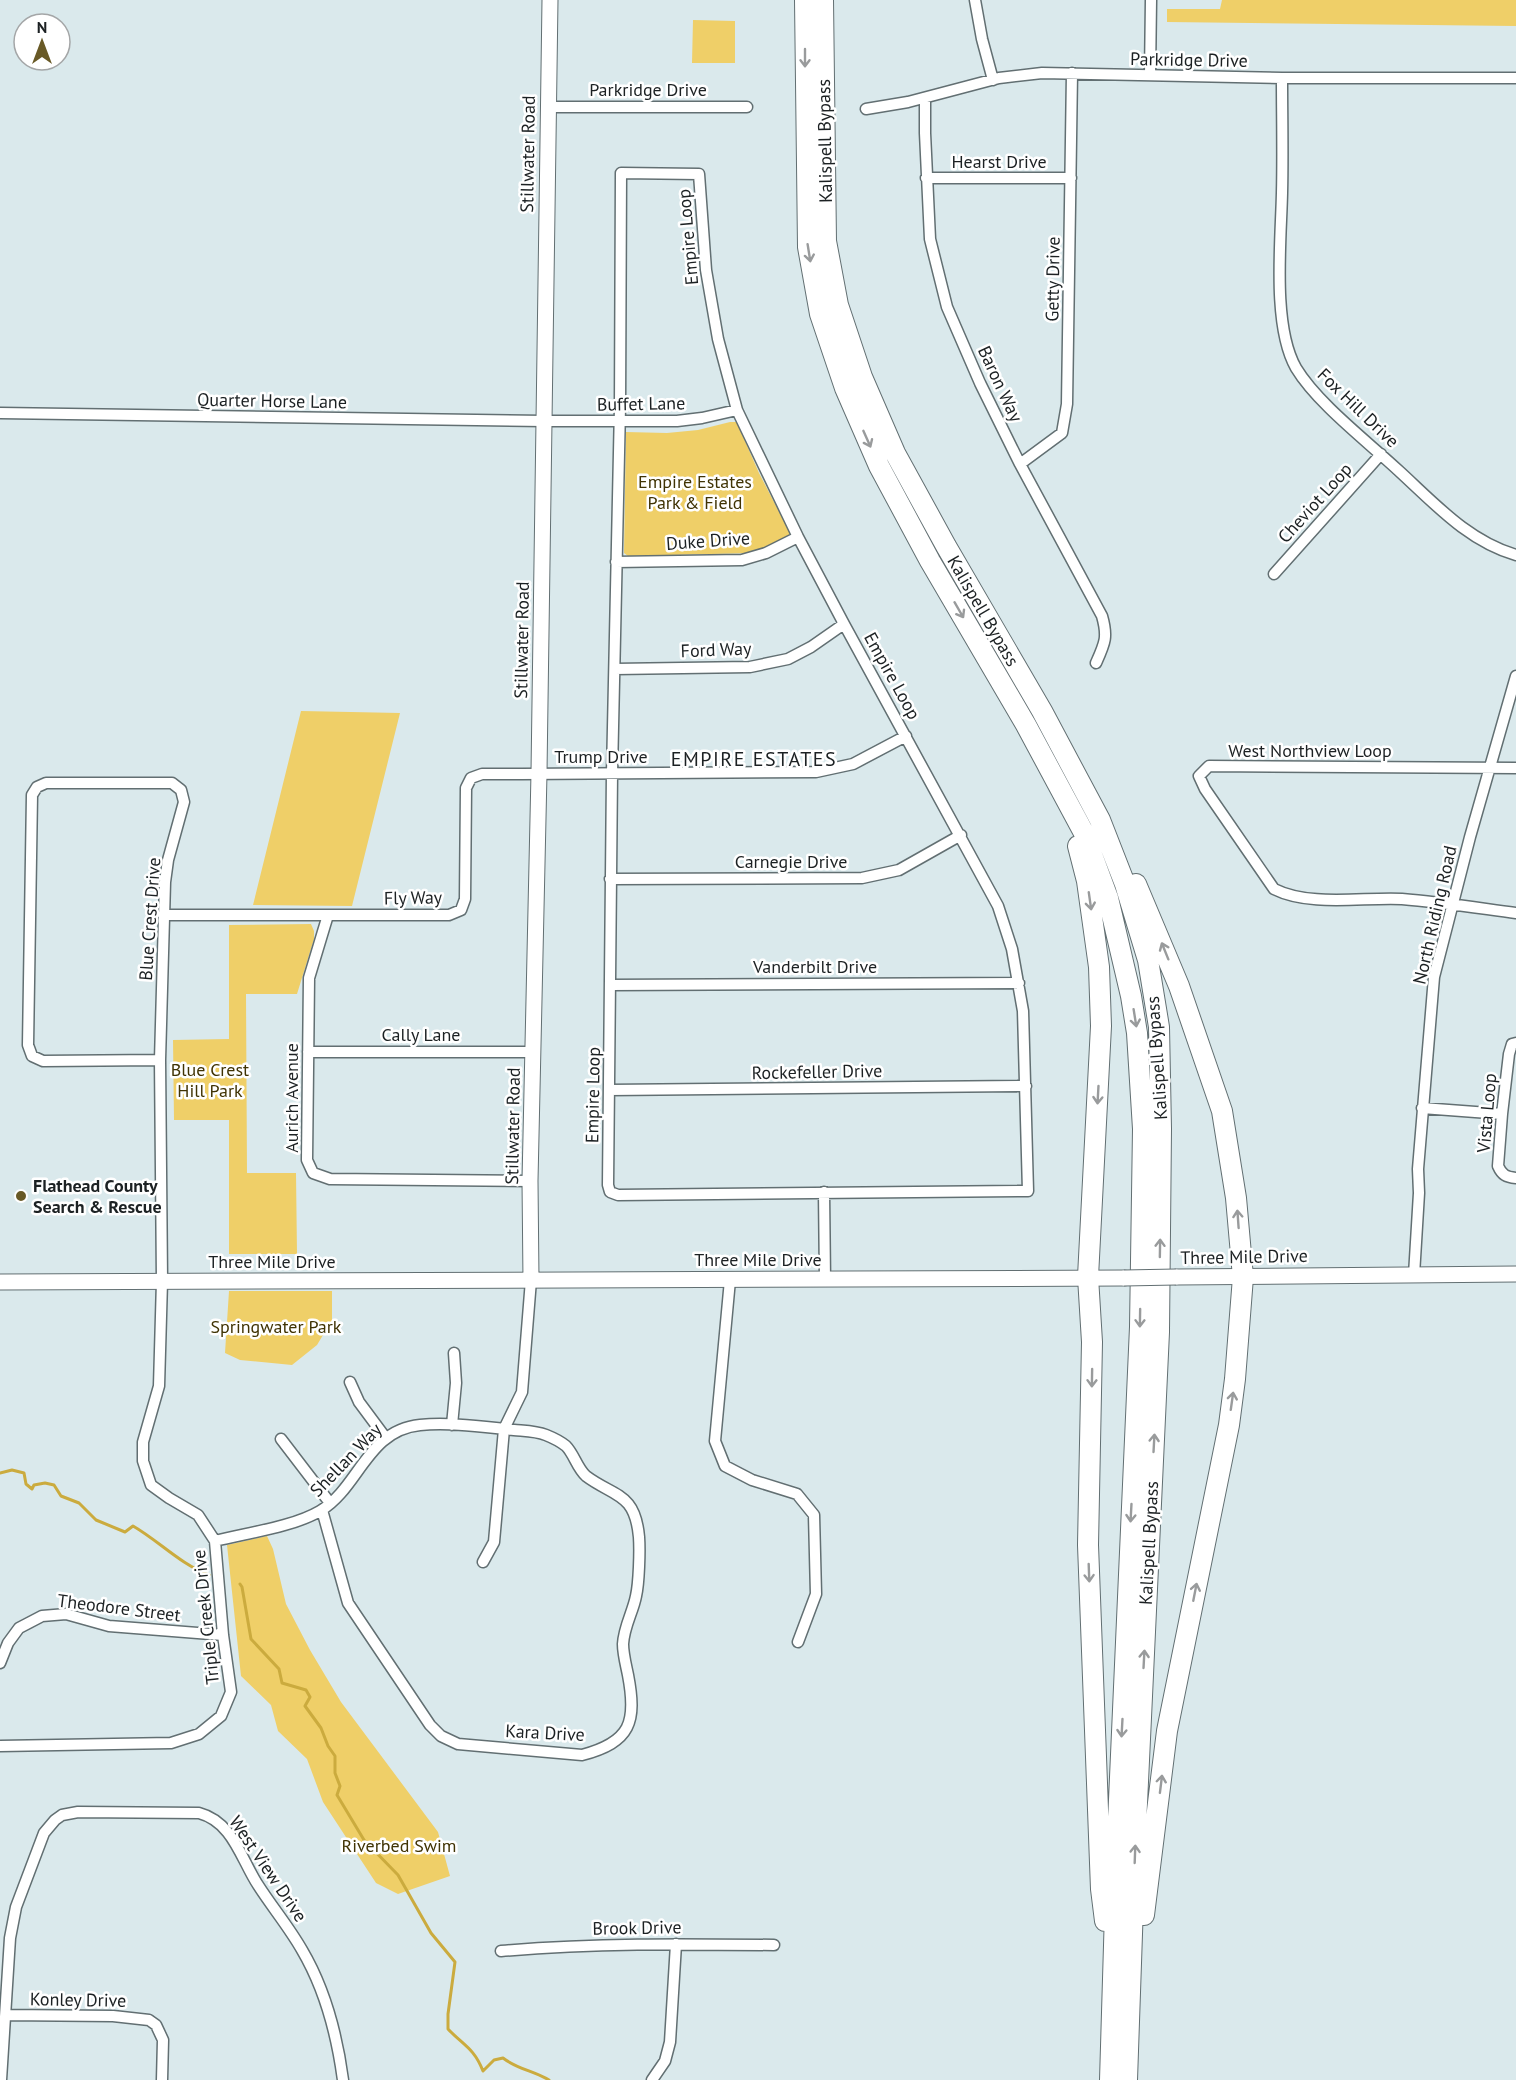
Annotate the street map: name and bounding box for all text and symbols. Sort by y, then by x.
north arrow [12,12,72,72]
text: N [37,17,47,37]
street label: Parkridge Drive [1130,47,1248,72]
one-way arrow [799,48,811,68]
street label: Parkridge Drive [589,78,707,101]
street label: Kalispell Bypass [812,79,837,203]
street label: Stillwater Road [515,95,540,213]
street label: Hearst Drive [951,150,1047,173]
street label: Empire Loop [672,188,703,286]
street label: Getty Drive [1040,236,1065,322]
one-way arrow [804,243,815,263]
street label: Baron Way [973,342,1028,426]
street label: Fox Hill Drive [1313,363,1404,452]
street label: Quarter Horse Lane [197,388,347,413]
street label: Buffet Lane [597,391,685,416]
one-way arrow [862,429,873,447]
street label: Cheviot Loop [1273,458,1357,548]
park label: Empire Estates Park & Field [638,470,752,514]
street label: Duke Drive [665,526,751,555]
street label: Kalispell Bypass [942,551,1024,670]
street label: Stillwater Road [509,581,534,699]
one-way arrow [954,601,965,619]
street label: Empire Loop [859,628,926,723]
street label: Ford Way [680,637,752,662]
street label: West Northview Loop [1228,739,1392,762]
street label: Trump Drive [554,745,648,768]
district label: EMPIRE ESTATES [671,746,837,772]
street label: North Riding Road [1407,843,1462,986]
street label: Carnegie Drive [735,850,847,873]
street label: Blue Crest Drive [134,857,165,981]
street label: Fly Way [384,885,443,910]
one-way arrow [1084,890,1095,910]
one-way arrow [1159,942,1170,960]
street label: Vanderbilt Drive [752,955,877,978]
street label: Kalispell Bypass [1141,995,1172,1121]
one-way arrow [1129,1008,1140,1028]
street label: Cally Lane [382,1023,460,1046]
street label: Aurich Avenue [280,1043,303,1153]
street label: Empire Loop [580,1047,605,1143]
park label: Blue Crest Hill Park [171,1058,249,1102]
street label: Rockefeller Drive [751,1059,883,1084]
street label: Stillwater Road [500,1067,525,1185]
street label: Vista Loop [1471,1072,1501,1155]
one-way arrow [1093,1085,1104,1105]
place label: Flathead County Search & Rescue [33,1174,162,1218]
marker: Flathead County Search & Rescue [14,1189,28,1203]
one-way arrow [1232,1209,1243,1229]
one-way arrow [1154,1239,1166,1259]
street label: Three Mile Drive [1180,1244,1308,1269]
street label: Three Mile Drive [694,1248,822,1271]
street label: Three Mile Drive [208,1250,336,1273]
one-way arrow [1134,1307,1146,1327]
park label: Springwater Park [211,1315,342,1338]
one-way arrow [1086,1367,1097,1387]
one-way arrow [1227,1392,1238,1411]
street label: Shellan Way [305,1417,387,1501]
one-way arrow [1148,1434,1159,1454]
street label: Kalispell Bypass [1134,1480,1163,1605]
one-way arrow [1126,1502,1137,1522]
street label: Triple Creek Drive [187,1549,224,1686]
one-way arrow [1084,1562,1095,1582]
one-way arrow [1190,1583,1201,1603]
street label: Theodore Street [56,1589,182,1626]
one-way arrow [1138,1649,1149,1669]
one-way arrow [1116,1718,1128,1738]
street label: Kara Drive [505,1719,585,1746]
one-way arrow [1155,1775,1166,1795]
street label: West View Drive [224,1811,312,1926]
park label: Riverbed Swim [342,1834,456,1857]
one-way arrow [1129,1844,1140,1864]
street label: Brook Drive [592,1915,682,1940]
street label: Konley Drive [30,1987,126,2012]

